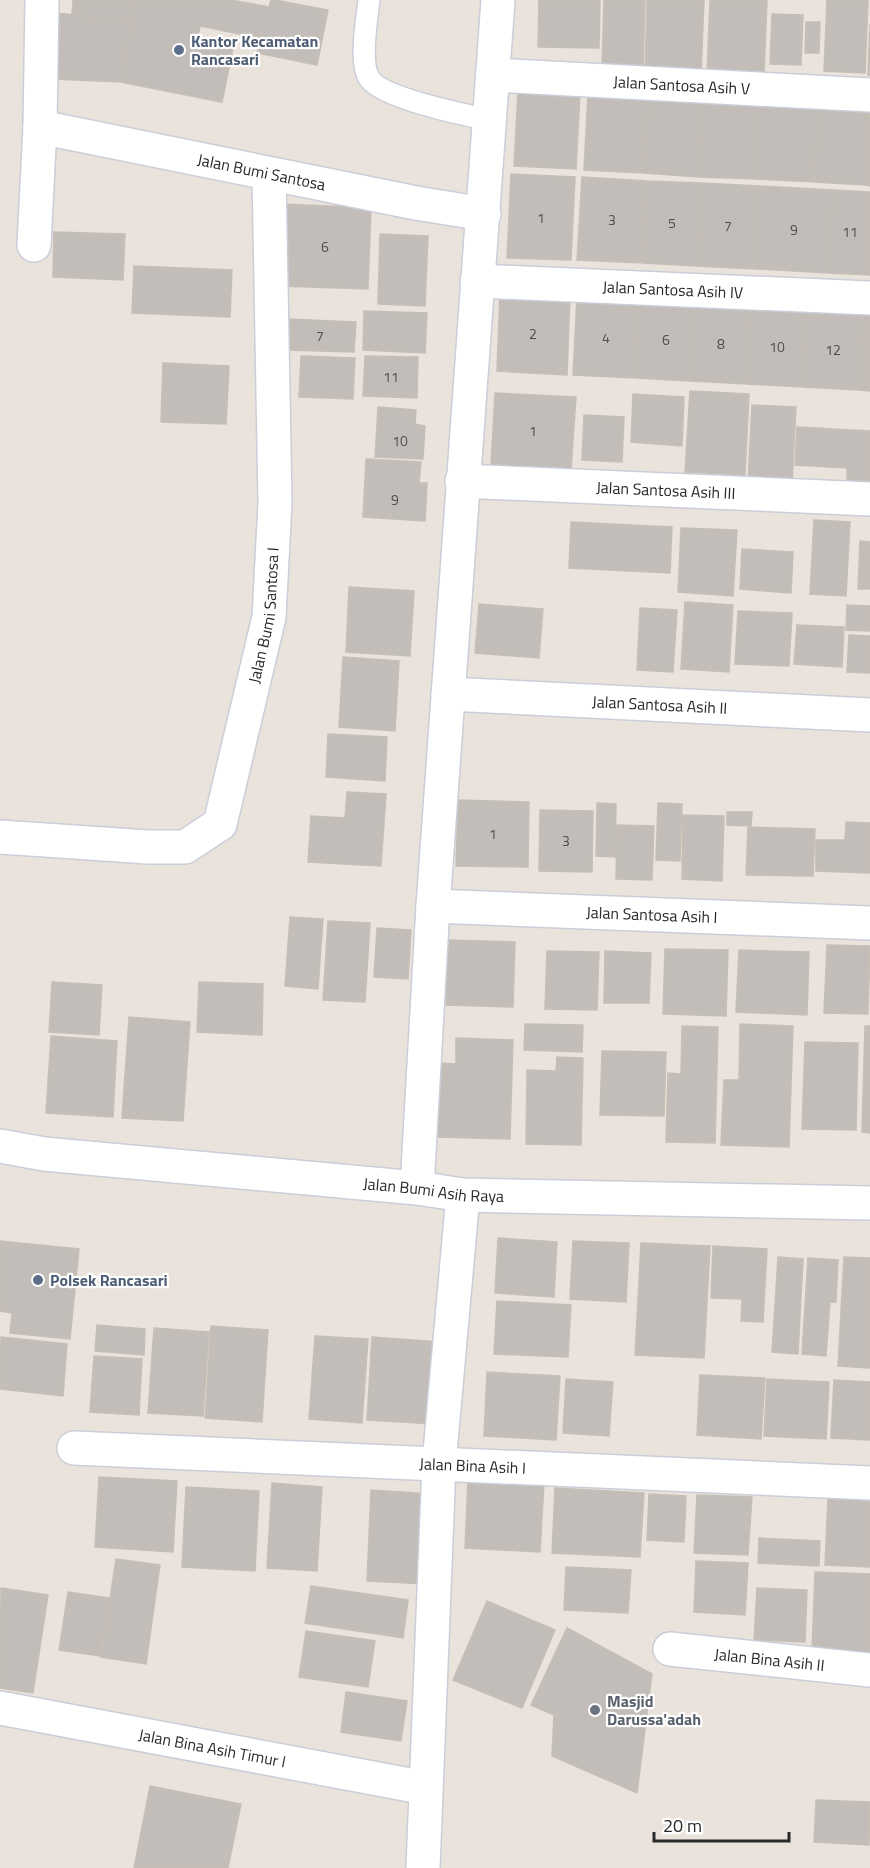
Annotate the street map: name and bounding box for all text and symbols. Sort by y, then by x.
place label: Kantor Kecamatan Rancasari [191,29,318,71]
marker: Kantor Kecamatan Rancasari [172,43,186,57]
street label: Jalan Santosa Asih V [613,69,751,101]
street label: Jalan Bumi Santosa [195,147,328,196]
house number: 1 [537,207,545,228]
house number: 3 [608,209,616,230]
house number: 5 [668,212,676,233]
house number: 7 [724,215,732,236]
house number: 9 [790,219,798,240]
house number: 11 [842,221,858,242]
house number: 6 [321,236,329,257]
street label: Jalan Santosa Asih IV [602,274,744,305]
house number: 2 [529,323,537,344]
house number: 7 [316,325,324,346]
house number: 4 [602,327,610,348]
house number: 6 [662,329,670,350]
house number: 8 [717,333,725,354]
house number: 10 [769,336,785,357]
house number: 12 [825,339,841,360]
house number: 11 [383,366,399,387]
house number: 1 [529,420,537,441]
house number: 10 [392,430,408,451]
street label: Jalan Santosa Asih III [596,475,736,505]
house number: 9 [391,489,399,510]
street label: Jalan Bumi Santosa I [242,547,285,686]
street label: Jalan Santosa Asih II [592,689,728,720]
house number: 1 [489,823,497,844]
house number: 3 [562,830,570,851]
street label: Jalan Santosa Asih I [586,900,718,929]
street label: Jalan Bumi Asih Raya [362,1171,504,1208]
place label: Polsek Rancasari [50,1268,168,1292]
marker: Polsek Rancasari [31,1273,45,1287]
street label: Jalan Bina Asih I [419,1451,526,1480]
street label: Jalan Bina Asih II [713,1642,826,1677]
place label: Masjid Darussa'adah [607,1689,701,1731]
marker: Masjid Darussa'adah [588,1703,602,1717]
street label: Jalan Bina Asih Timur I [137,1722,288,1773]
scale bar [654,1805,789,1843]
text: 20 m [663,1812,702,1839]

